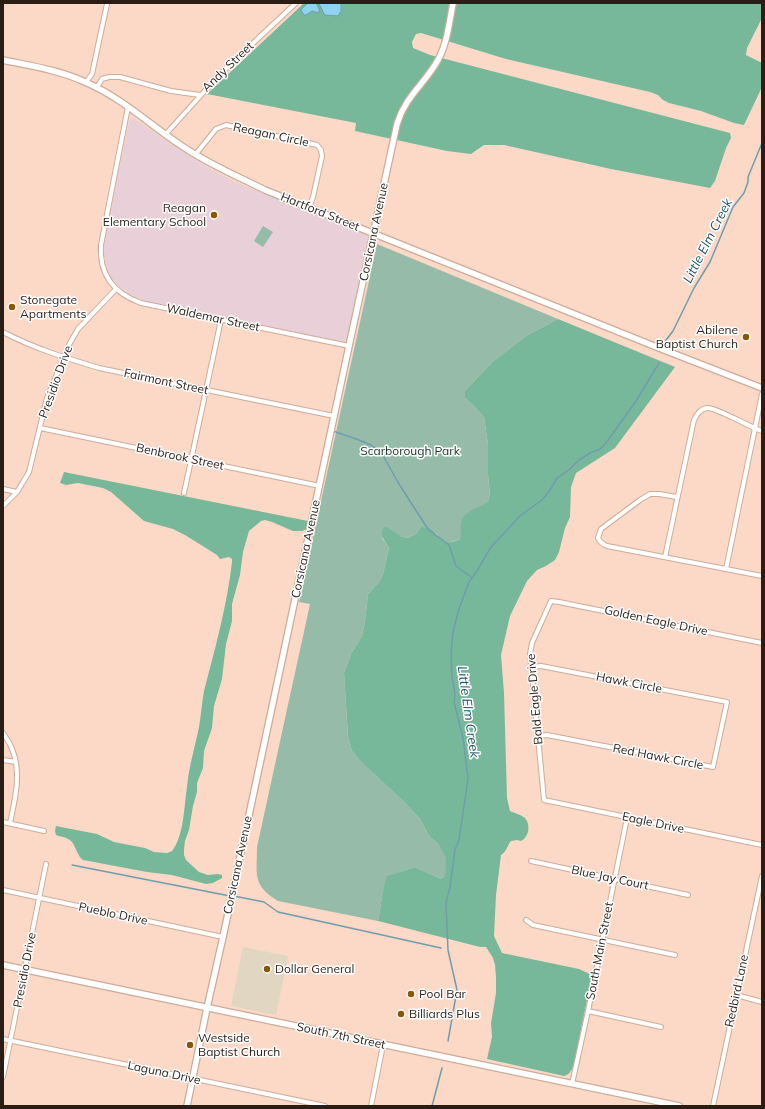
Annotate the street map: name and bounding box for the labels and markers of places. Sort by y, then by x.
place label: Reagan Elementary School [103,201,206,229]
marker: Reagan Elementary School [209,210,219,220]
place label: Stonegate Apartments [20,293,86,321]
marker: Stonegate Apartments [7,302,17,312]
place label: Abilene Baptist Church [656,323,738,351]
marker: Abilene Baptist Church [741,332,751,342]
place label: Dollar General [275,962,354,976]
marker: Dollar General [262,964,272,974]
place label: Pool Bar [419,987,466,1001]
marker: Pool Bar [406,989,416,999]
place label: Billiards Plus [409,1007,480,1021]
marker: Billiards Plus [396,1009,406,1019]
place label: Westside Baptist Church [198,1031,280,1059]
marker: Westside Baptist Church [185,1040,195,1050]

